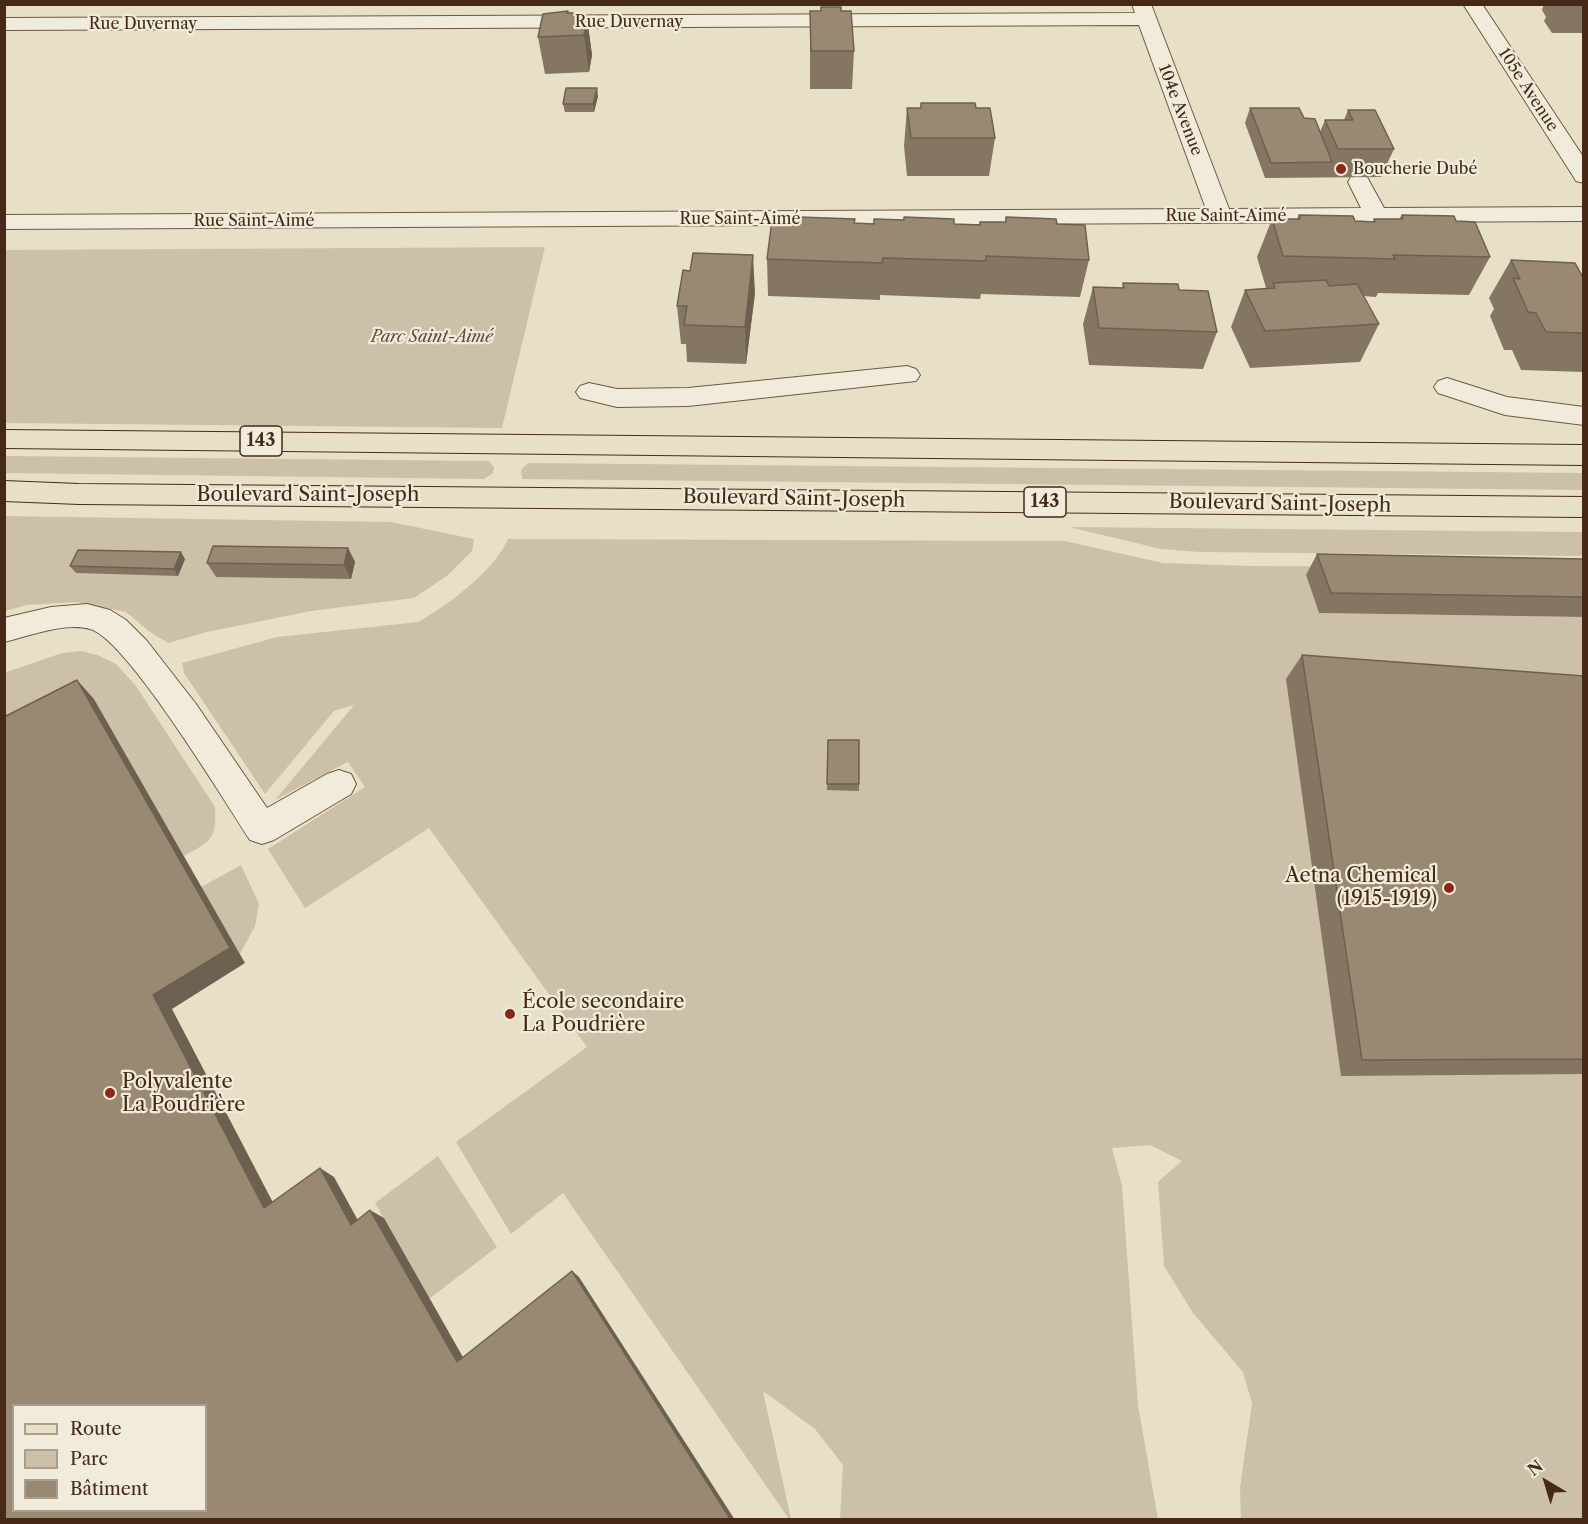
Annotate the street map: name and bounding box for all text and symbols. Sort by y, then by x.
street label: Rue Duvernay [575,12,683,32]
street label: Rue Duvernay [89,14,197,34]
street label: 105e Avenue [1494,45,1562,135]
street label: 104e Avenue [1154,62,1206,158]
place label: Boucherie Dubé [1353,159,1477,179]
marker: Boucherie Dubé [1334,162,1348,176]
street label: Rue Saint-Aimé [1166,206,1286,226]
street label: Rue Saint-Aimé [680,209,800,229]
street label: Rue Saint-Aimé [194,211,314,231]
park label: Parc Saint-Aimé [371,327,493,347]
road number: 143 [240,426,282,456]
street label: Boulevard Saint-Joseph [197,483,419,507]
street label: Boulevard Saint-Joseph [682,485,906,513]
road number: 143 [1024,487,1066,517]
street label: Boulevard Saint-Joseph [1168,490,1392,518]
place label: Aetna Chemical (1915-1919) [1285,864,1437,911]
marker: Aetna Chemical (1915-1919) [1442,881,1456,895]
place label: École secondaire La Poudrière [522,990,684,1037]
marker: École secondaire La Poudrière [503,1007,517,1021]
place label: Polyvalente La Poudrière [122,1070,246,1117]
marker: Polyvalente La Poudrière [103,1086,117,1100]
legend [12,1404,207,1512]
text: Route [70,1418,122,1440]
text: Parc [70,1448,108,1470]
north arrow [1516,1452,1576,1512]
text: N [1523,1456,1547,1480]
text: Bâtiment [70,1478,148,1500]

